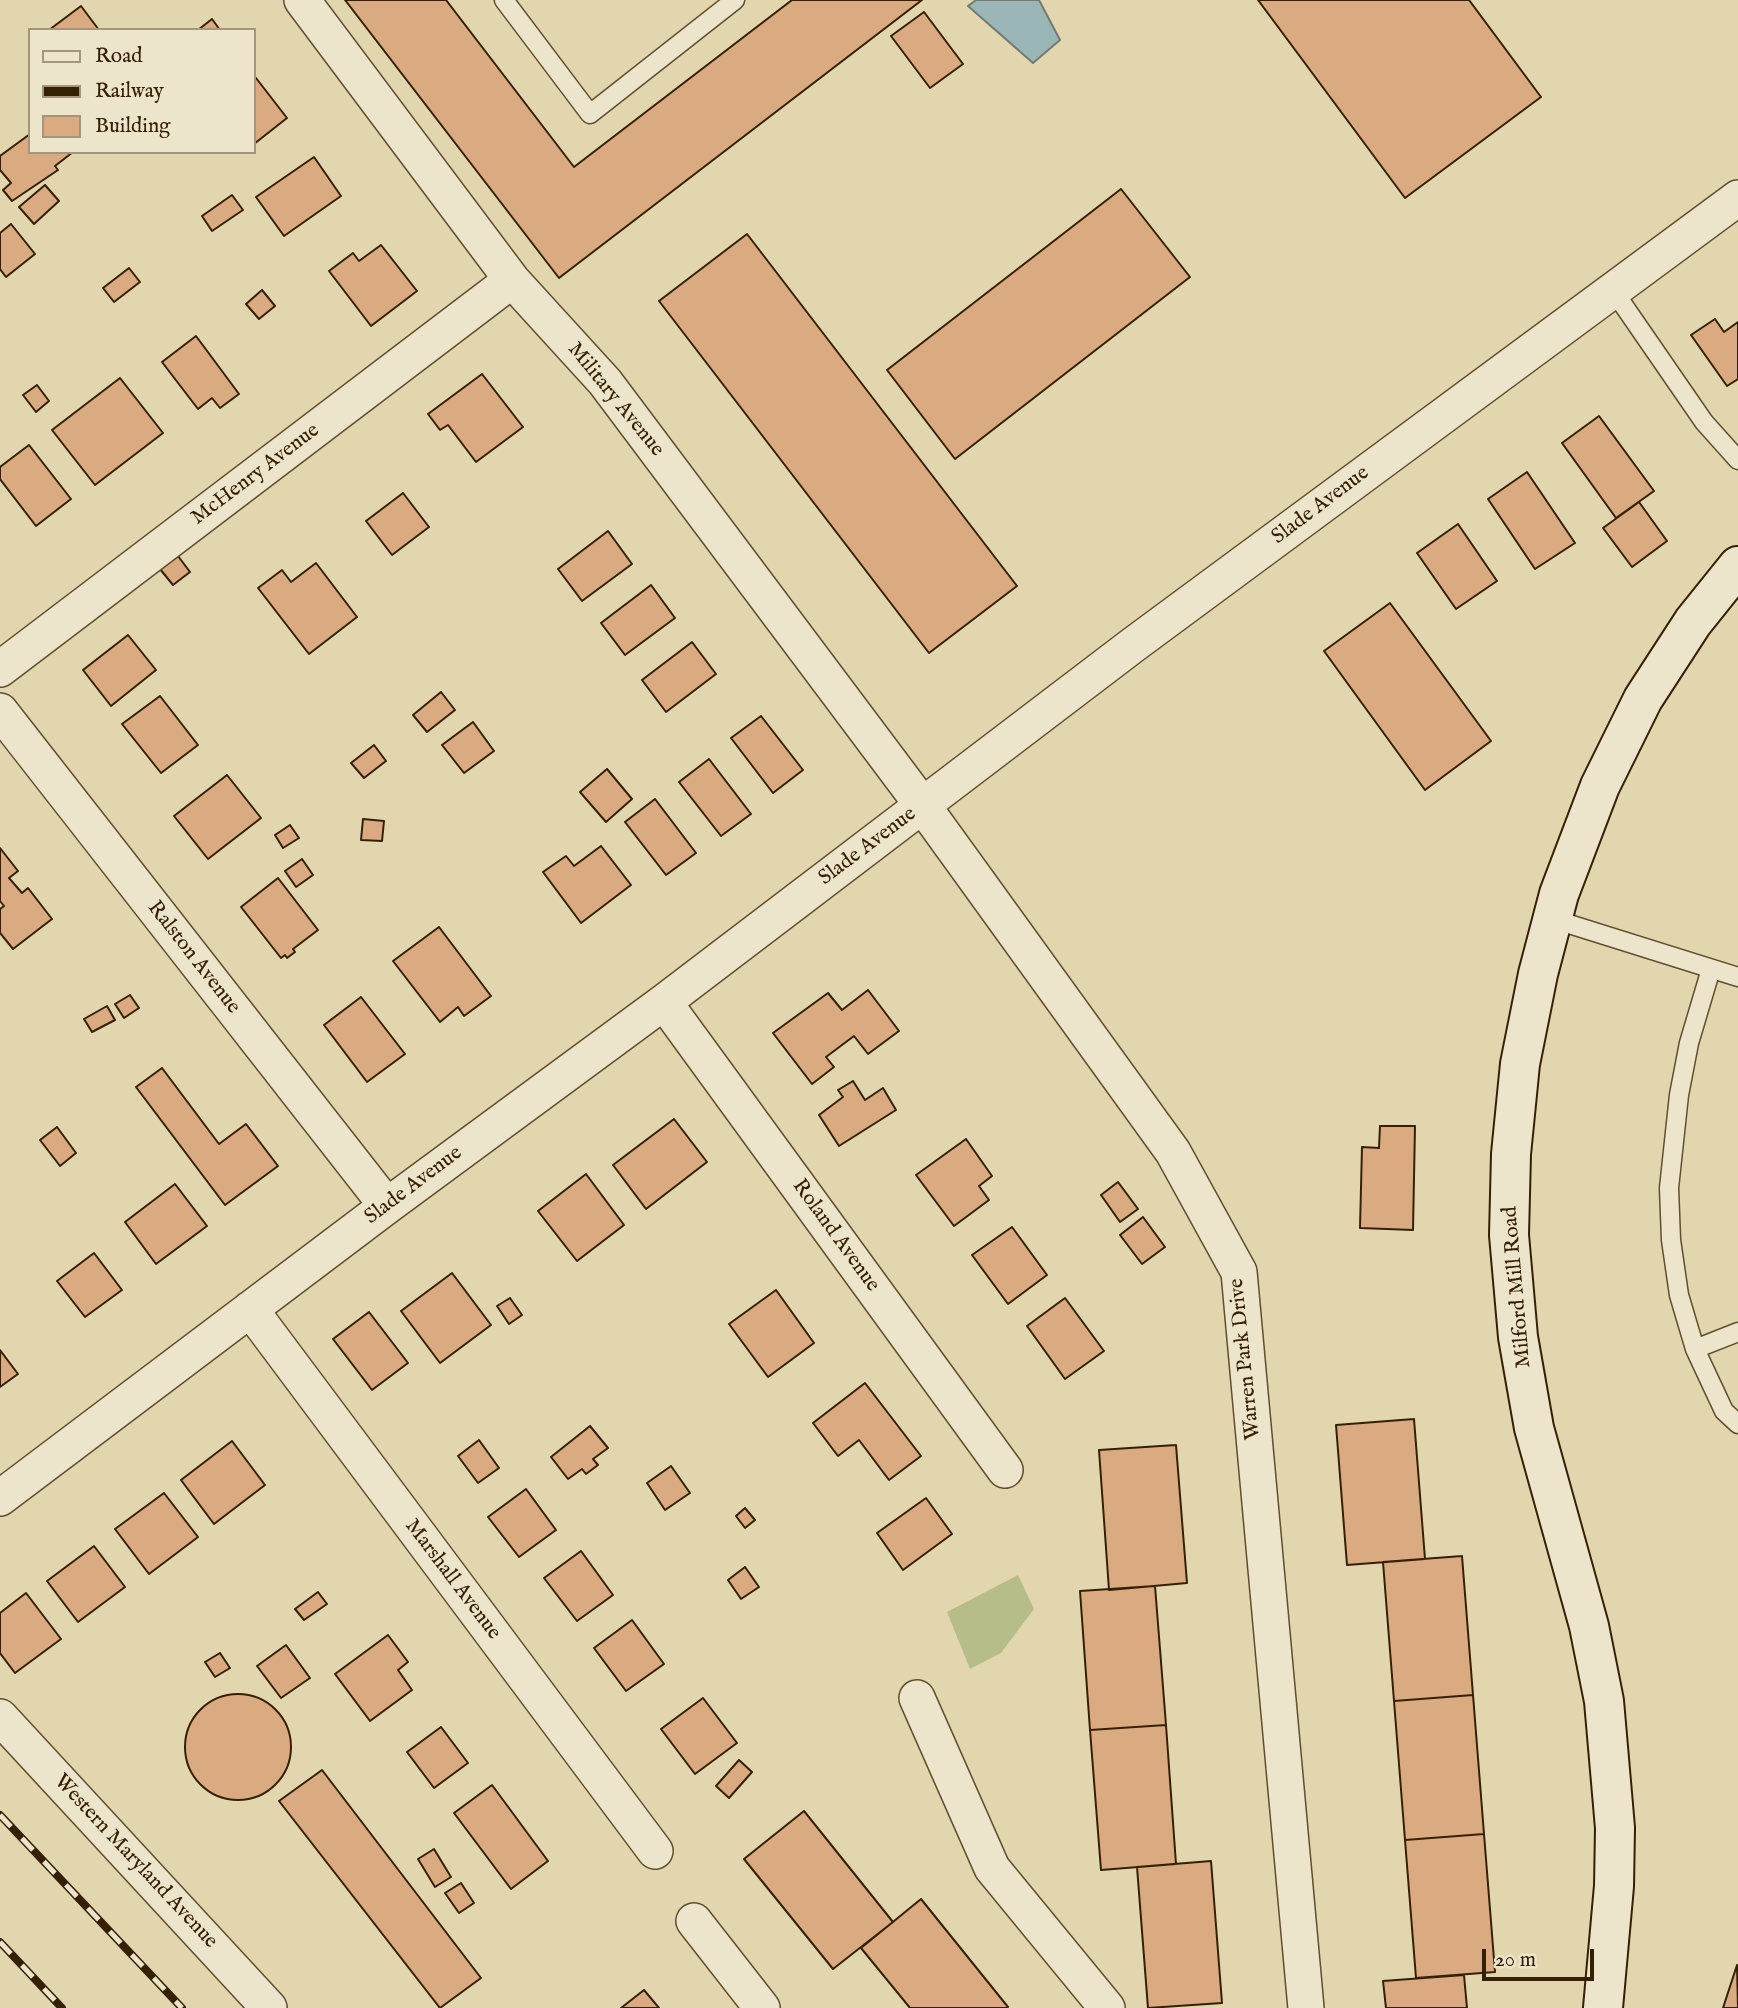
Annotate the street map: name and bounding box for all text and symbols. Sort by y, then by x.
legend [28,28,256,154]
text: Road [95,43,142,70]
text: Railway [95,78,164,105]
text: Building [95,113,170,140]
street label: Military Avenue [561,338,669,462]
street label: McHenry Avenue [187,419,325,531]
street label: Slade Avenue [1267,461,1375,551]
street label: Slade Avenue [814,802,922,892]
street label: Ralston Avenue [141,896,245,1020]
street label: Slade Avenue [360,1141,468,1231]
street label: Roland Avenue [786,1175,884,1297]
street label: Milford Mill Road [1498,1205,1538,1369]
street label: Warren Park Drive [1225,1277,1267,1441]
street label: Marshall Avenue [398,1515,506,1645]
street label: Western Maryland Avenue [48,1770,222,1954]
scale bar [1486,1934,1598,1978]
text: 20 m [1495,1947,1536,1974]

